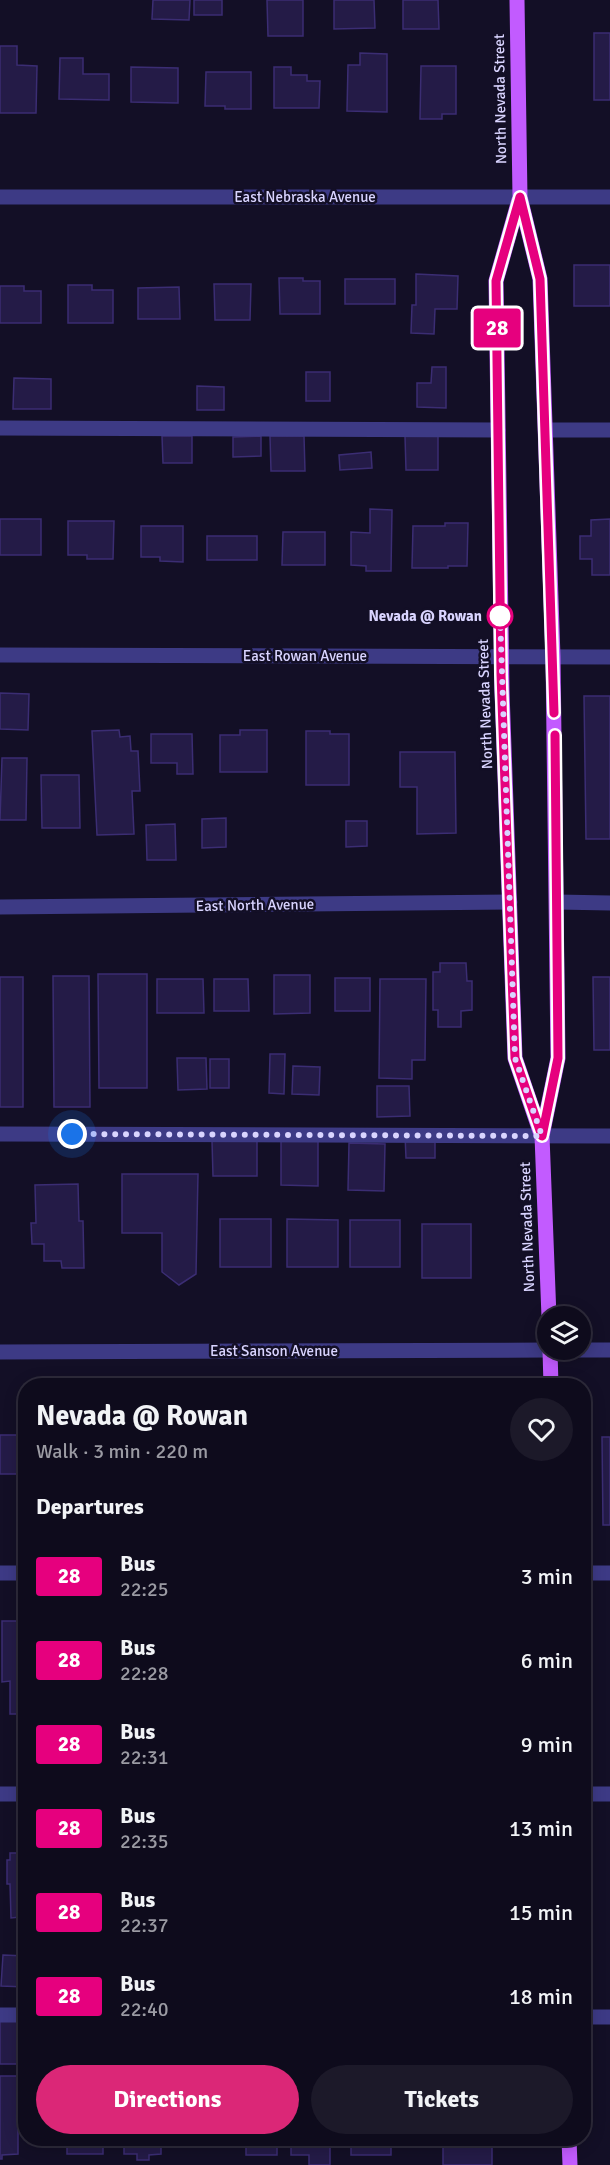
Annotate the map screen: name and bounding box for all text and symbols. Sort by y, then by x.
street label: North Nevada Street [490,34,510,164]
street label: East Nebraska Avenue [234,188,376,206]
line badge: 28 [470,308,524,348]
text: 28 [486,315,508,341]
marker: Nevada @ Rowan [487,603,513,629]
place label: Nevada @ Rowan [368,607,482,625]
street label: North Nevada Street [474,639,496,769]
street label: East Rowan Avenue [243,647,367,665]
street label: East North Avenue [196,895,314,915]
your location [57,1119,87,1149]
street label: North Nevada Street [516,1162,538,1292]
map controls [537,1306,591,1360]
button: layers [537,1306,591,1360]
street label: East Sanson Avenue [210,1342,338,1360]
button: heart [510,1398,573,1461]
text: Nevada @ Rowan [36,1399,248,1433]
text: Walk · 3 min · 220 m [36,1439,208,1464]
text: Departures [36,1493,144,1520]
text: Bus [120,1550,155,1577]
text: 28 [58,1563,80,1589]
text: 3 min [521,1563,573,1590]
text: 22:25 [120,1577,169,1602]
text: Bus [120,1634,155,1661]
text: 28 [58,1647,80,1673]
text: 6 min [521,1647,573,1674]
text: 22:28 [120,1661,169,1686]
text: Bus [120,1718,155,1745]
text: 28 [58,1731,80,1757]
text: 9 min [521,1731,573,1758]
text: 22:31 [120,1745,169,1770]
text: Bus [120,1802,155,1829]
text: 28 [58,1815,80,1841]
text: 13 min [509,1815,573,1842]
text: 22:35 [120,1829,169,1854]
text: Bus [120,1886,155,1913]
text: 28 [58,1899,80,1925]
text: 15 min [509,1899,573,1926]
text: 22:37 [120,1913,169,1938]
text: Bus [120,1970,155,1997]
text: 28 [58,1983,80,2009]
text: 18 min [509,1983,573,2010]
text: 22:40 [120,1997,169,2022]
button: Directions [36,2065,299,2134]
button: Tickets [311,2065,573,2134]

